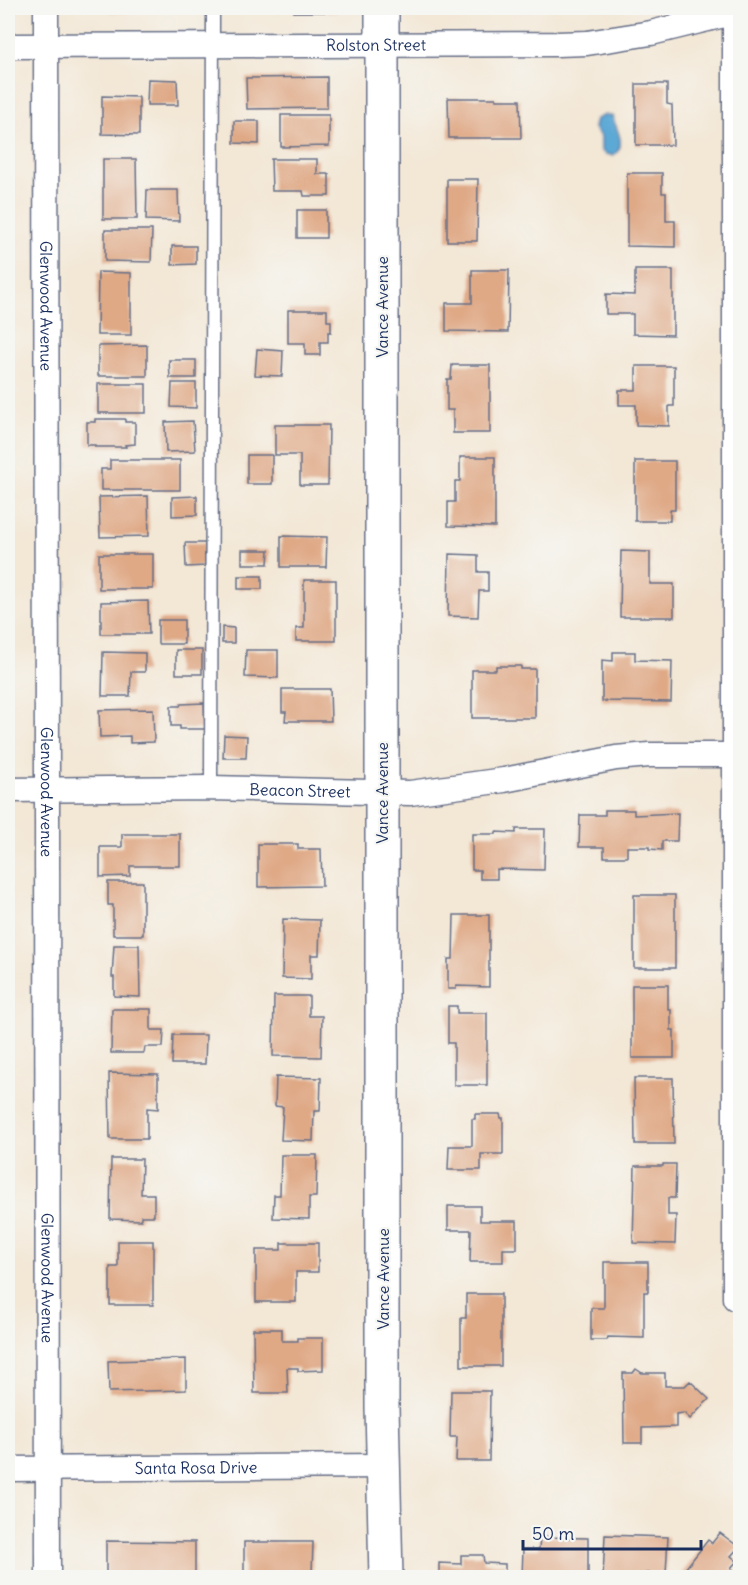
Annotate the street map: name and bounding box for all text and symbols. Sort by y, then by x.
street label: Rolston Street [326,34,427,55]
street label: Glenwood Avenue [36,241,56,371]
street label: Vance Avenue [372,256,392,358]
street label: Glenwood Avenue [37,727,57,857]
street label: Vance Avenue [372,742,392,844]
street label: Beacon Street [249,779,351,802]
street label: Glenwood Avenue [38,1213,58,1343]
street label: Vance Avenue [373,1228,393,1330]
street label: Santa Rosa Drive [135,1457,257,1478]
scale bar [523,1513,702,1551]
text: 50 m [532,1522,574,1545]

